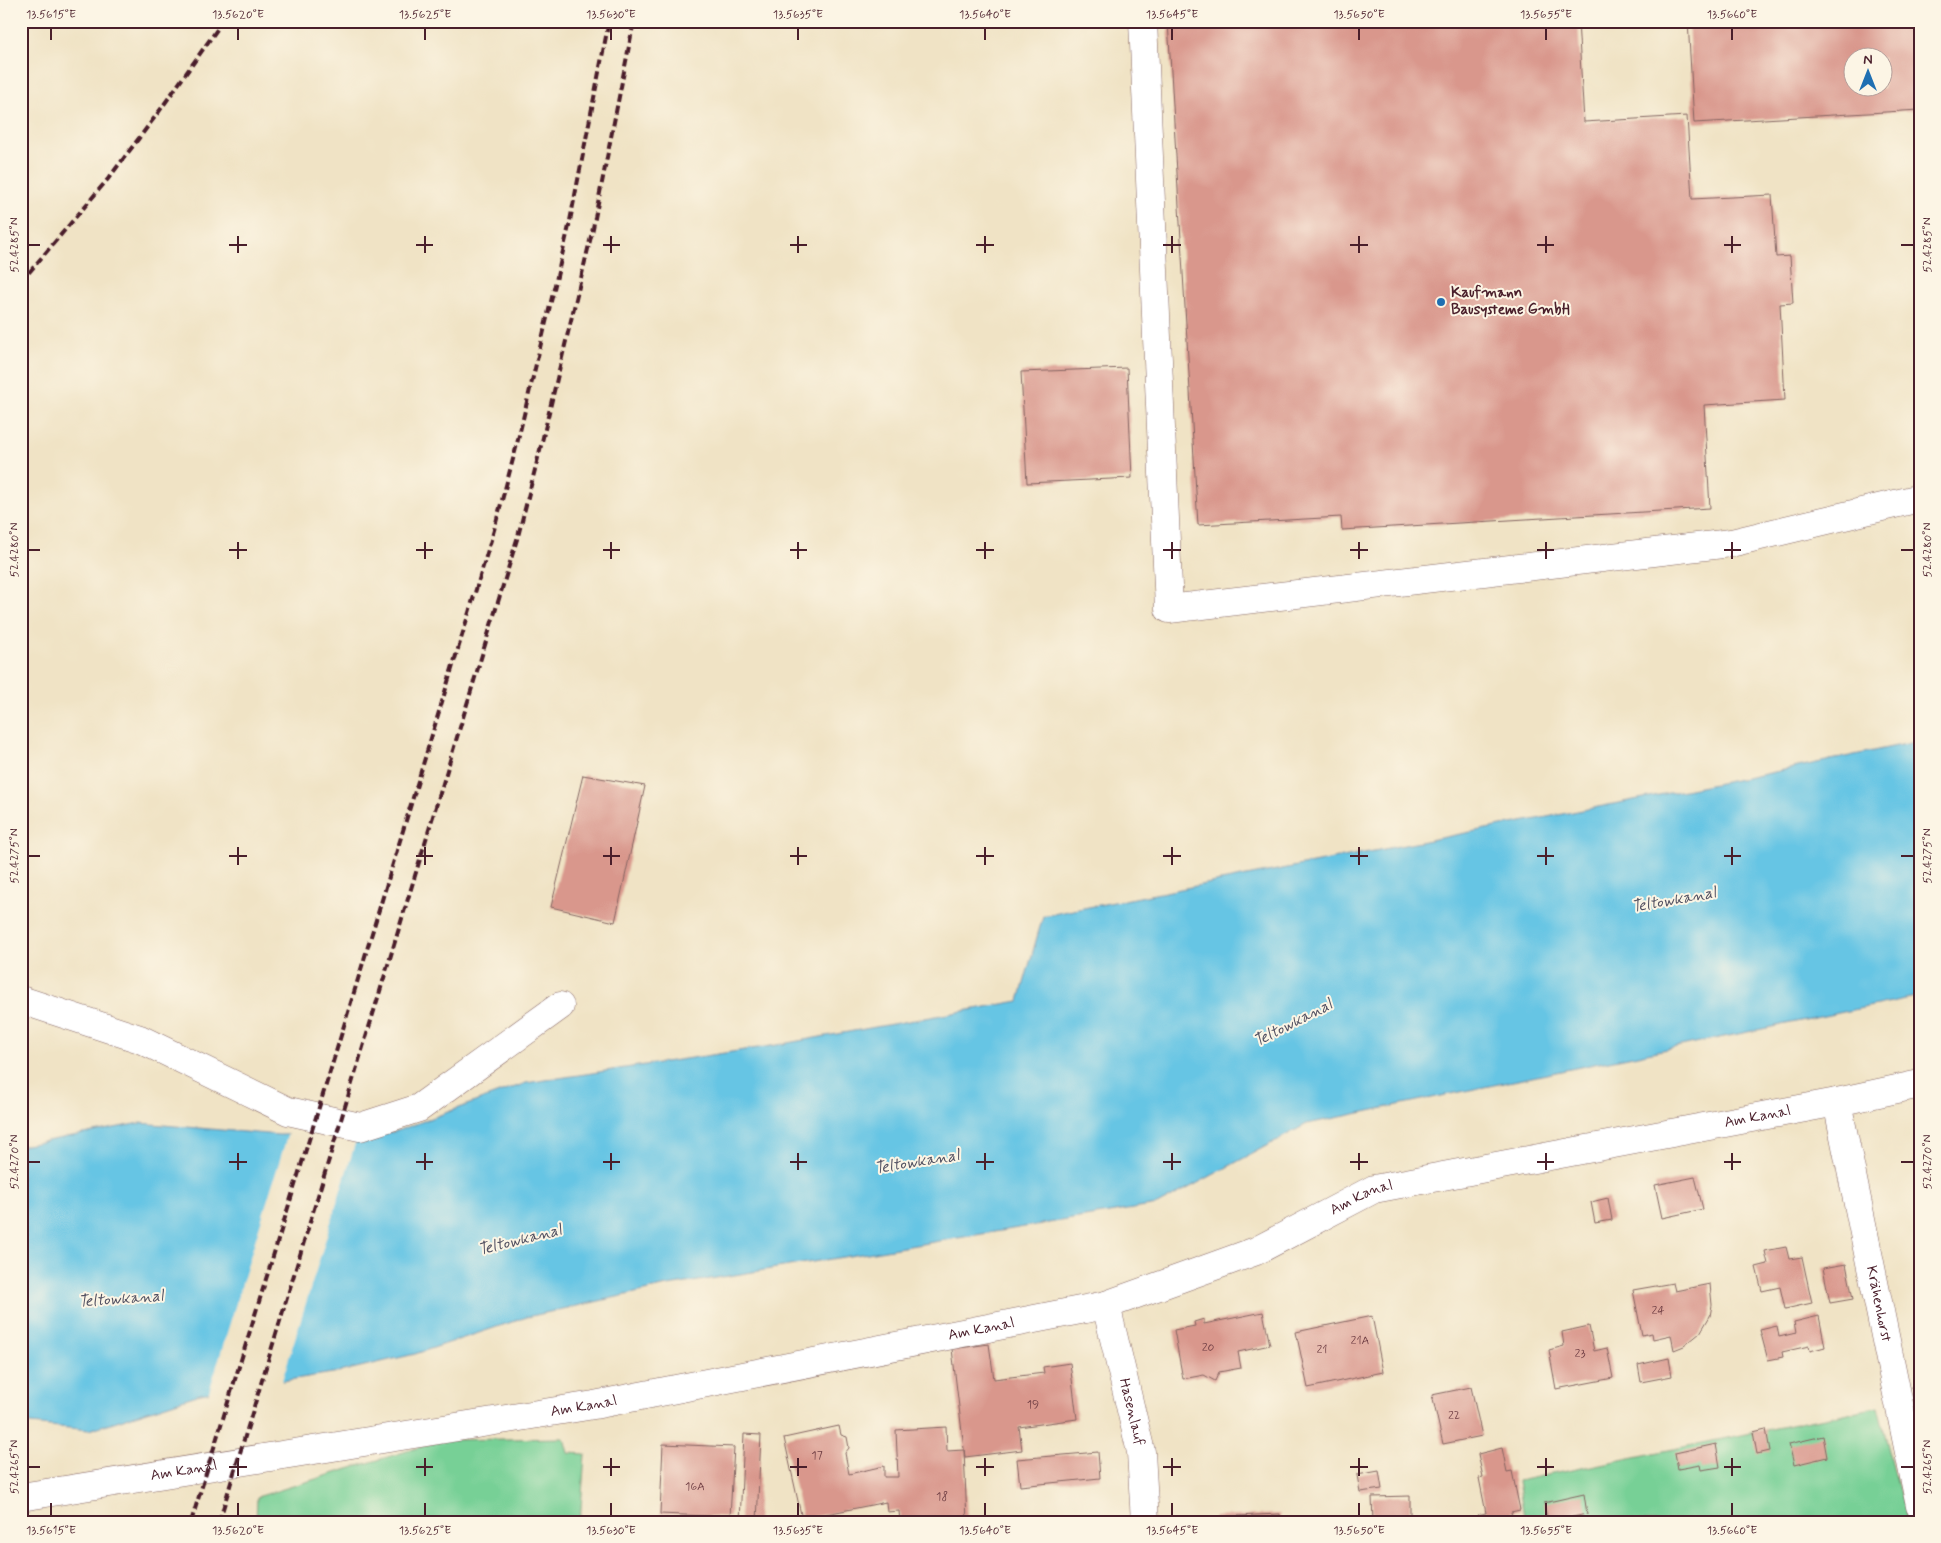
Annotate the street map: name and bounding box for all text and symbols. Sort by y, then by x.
text: 13.5615°E [26,7,76,23]
text: 13.5620°E [212,7,264,23]
text: 13.5625°E [399,7,451,23]
text: 13.5630°E [586,7,636,23]
text: 13.5635°E [773,7,823,23]
text: 13.5640°E [959,7,1011,23]
text: 13.5645°E [1146,7,1198,23]
text: 13.5650°E [1333,7,1385,23]
text: 13.5655°E [1520,7,1572,23]
text: 13.5660°E [1707,7,1757,23]
north arrow [1844,48,1894,98]
text: N [1863,51,1873,69]
text: 52.4285°N [7,217,23,273]
text: 52.4285°N [1920,217,1936,273]
place label: Kaufmann Bausysteme GmbH [1451,283,1570,320]
marker: Kaufmann Bausysteme GmbH [1435,296,1447,308]
text: 52.4280°N [7,523,23,577]
text: 52.4280°N [1920,523,1936,577]
text: 52.4275°N [7,828,23,884]
text: 52.4275°N [1920,828,1936,884]
water label: Teltowkanal [1630,882,1719,918]
water label: Teltowkanal [1250,994,1337,1052]
street label: Am Kanal [1723,1101,1792,1133]
text: 52.4270°N [7,1134,23,1190]
text: 52.4270°N [1920,1134,1936,1190]
water label: Teltowkanal [873,1145,962,1179]
street label: Am Kanal [1327,1176,1394,1220]
water label: Teltowkanal [476,1219,565,1261]
street label: Krähenhorst [1861,1264,1896,1344]
water label: Teltowkanal [78,1285,166,1312]
house number: 24 [1651,1303,1665,1319]
street label: Am Kanal [946,1313,1016,1346]
house number: 21A [1351,1333,1370,1349]
house number: 20 [1202,1340,1215,1356]
house number: 21 [1316,1342,1328,1358]
house number: 23 [1575,1346,1585,1362]
street label: Hasenlauf [1114,1376,1149,1448]
street label: Am Kanal [549,1391,619,1422]
house number: 19 [1027,1397,1039,1413]
house number: 22 [1448,1408,1460,1424]
text: 52.4265°N [7,1440,23,1494]
text: 52.4265°N [1920,1440,1936,1494]
house number: 17 [811,1448,823,1464]
street label: Am Kanal [149,1456,219,1486]
house number: 16A [685,1479,705,1495]
house number: 18 [936,1489,948,1505]
text: 13.5615°E [26,1523,76,1539]
text: 13.5620°E [212,1523,264,1539]
text: 13.5625°E [399,1523,451,1539]
text: 13.5630°E [586,1523,636,1539]
text: 13.5635°E [773,1523,823,1539]
text: 13.5640°E [959,1523,1011,1539]
text: 13.5645°E [1146,1523,1198,1539]
text: 13.5650°E [1333,1523,1385,1539]
text: 13.5655°E [1520,1523,1572,1539]
text: 13.5660°E [1707,1523,1757,1539]

